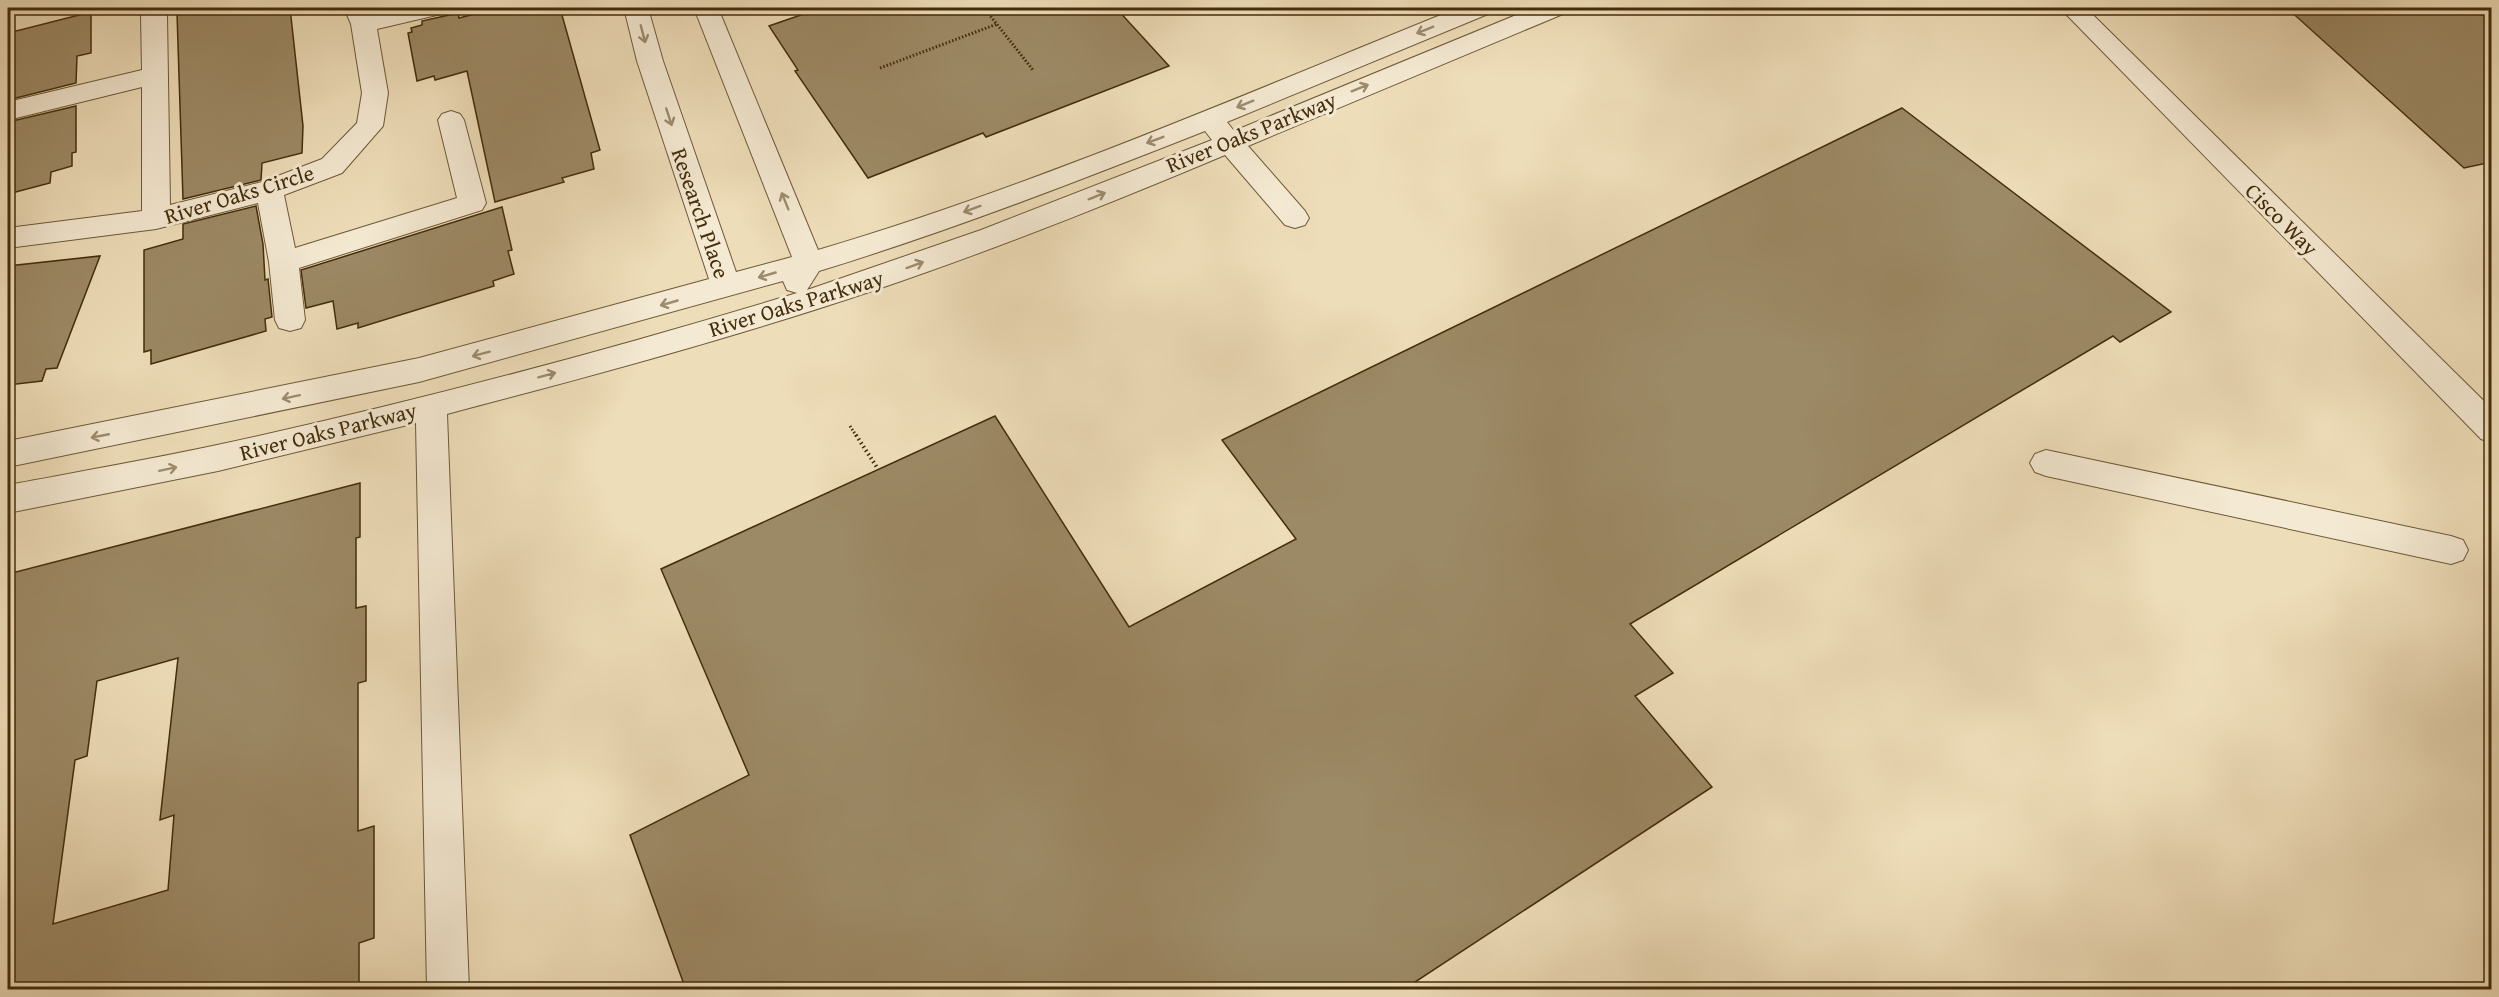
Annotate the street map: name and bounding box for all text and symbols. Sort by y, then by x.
one-way arrow [638,25,649,44]
one-way arrow [1417,25,1435,36]
one-way arrow [1350,82,1369,93]
street label: River Oaks Parkway [1161,83,1341,181]
one-way arrow [1236,99,1255,110]
one-way arrow [664,107,675,126]
one-way arrow [1146,135,1164,146]
street label: Research Place [664,143,738,283]
street label: River Oaks Circle [160,156,318,232]
street label: Cisco Way [2238,175,2326,263]
one-way arrow [1087,190,1106,201]
one-way arrow [779,193,790,211]
one-way arrow [964,205,982,216]
one-way arrow [905,259,924,270]
street label: River Oaks Parkway [705,261,887,345]
one-way arrow [758,270,777,282]
one-way arrow [660,298,679,309]
one-way arrow [472,348,491,360]
one-way arrow [537,369,556,380]
one-way arrow [282,392,301,403]
street label: River Oaks Parkway [236,394,420,468]
one-way arrow [91,431,110,442]
one-way arrow [158,462,177,474]

